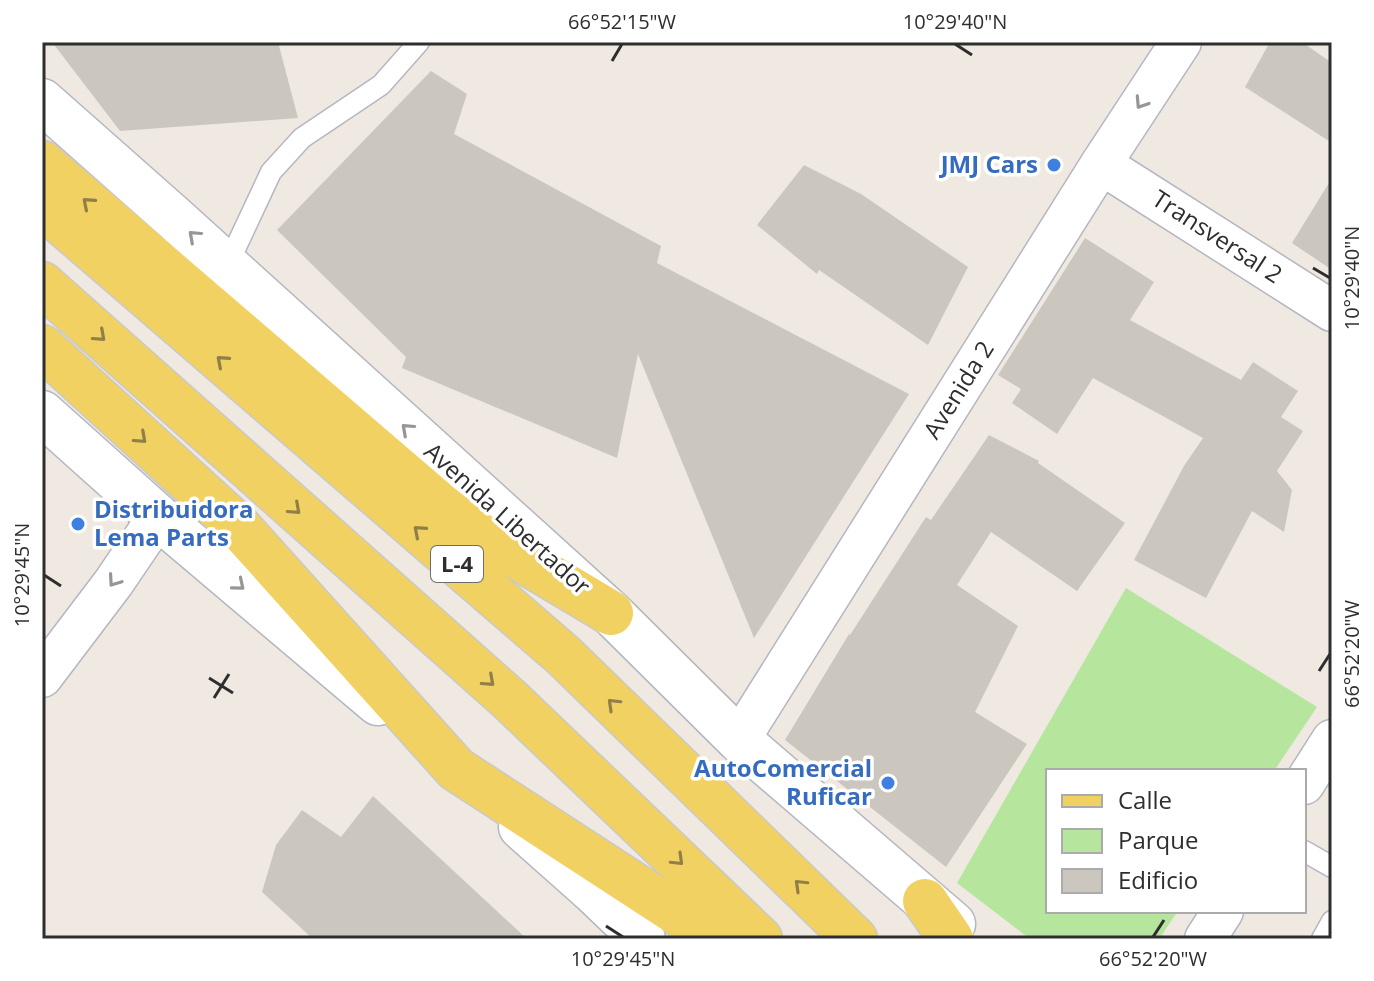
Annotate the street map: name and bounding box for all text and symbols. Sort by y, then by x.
text: 66°52'15"W [568,8,677,35]
text: 10°29'40"N [903,8,1007,35]
one-way arrow [1136,94,1151,109]
place label: JMJ Cars [939,147,1038,180]
marker: JMJ Cars [1045,156,1063,174]
street label: Transversal 2 [1147,181,1289,290]
one-way arrow [83,198,97,213]
text: 10°29'40"N [1338,226,1365,330]
one-way arrow [188,231,203,245]
one-way arrow [91,326,106,341]
street label: Avenida 2 [915,334,1001,444]
one-way arrow [216,356,231,371]
one-way arrow [402,424,417,439]
one-way arrow [132,428,146,443]
street label: Avenida Libertador [418,434,598,602]
place label: Distribuidora Lema Parts [94,492,253,553]
one-way arrow [285,499,300,513]
marker: Distribuidora Lema Parts [69,515,87,533]
text: 10°29'45"N [8,523,35,627]
one-way arrow [413,526,428,541]
road number: L-4 [431,546,483,582]
one-way arrow [109,573,124,587]
one-way arrow [230,575,244,590]
text: 66°52'20"W [1338,599,1365,708]
one-way arrow [480,672,495,686]
one-way arrow [608,698,622,713]
place label: AutoComercial Ruficar [694,751,872,812]
legend [1046,769,1306,913]
marker: AutoComercial Ruficar [879,774,897,792]
text: Calle [1118,783,1172,816]
text: Parque [1118,823,1198,856]
one-way arrow [668,851,683,865]
text: Edificio [1118,863,1198,896]
one-way arrow [794,880,809,894]
text: 10°29'45"N [571,945,675,972]
text: 66°52'20"W [1099,945,1208,972]

